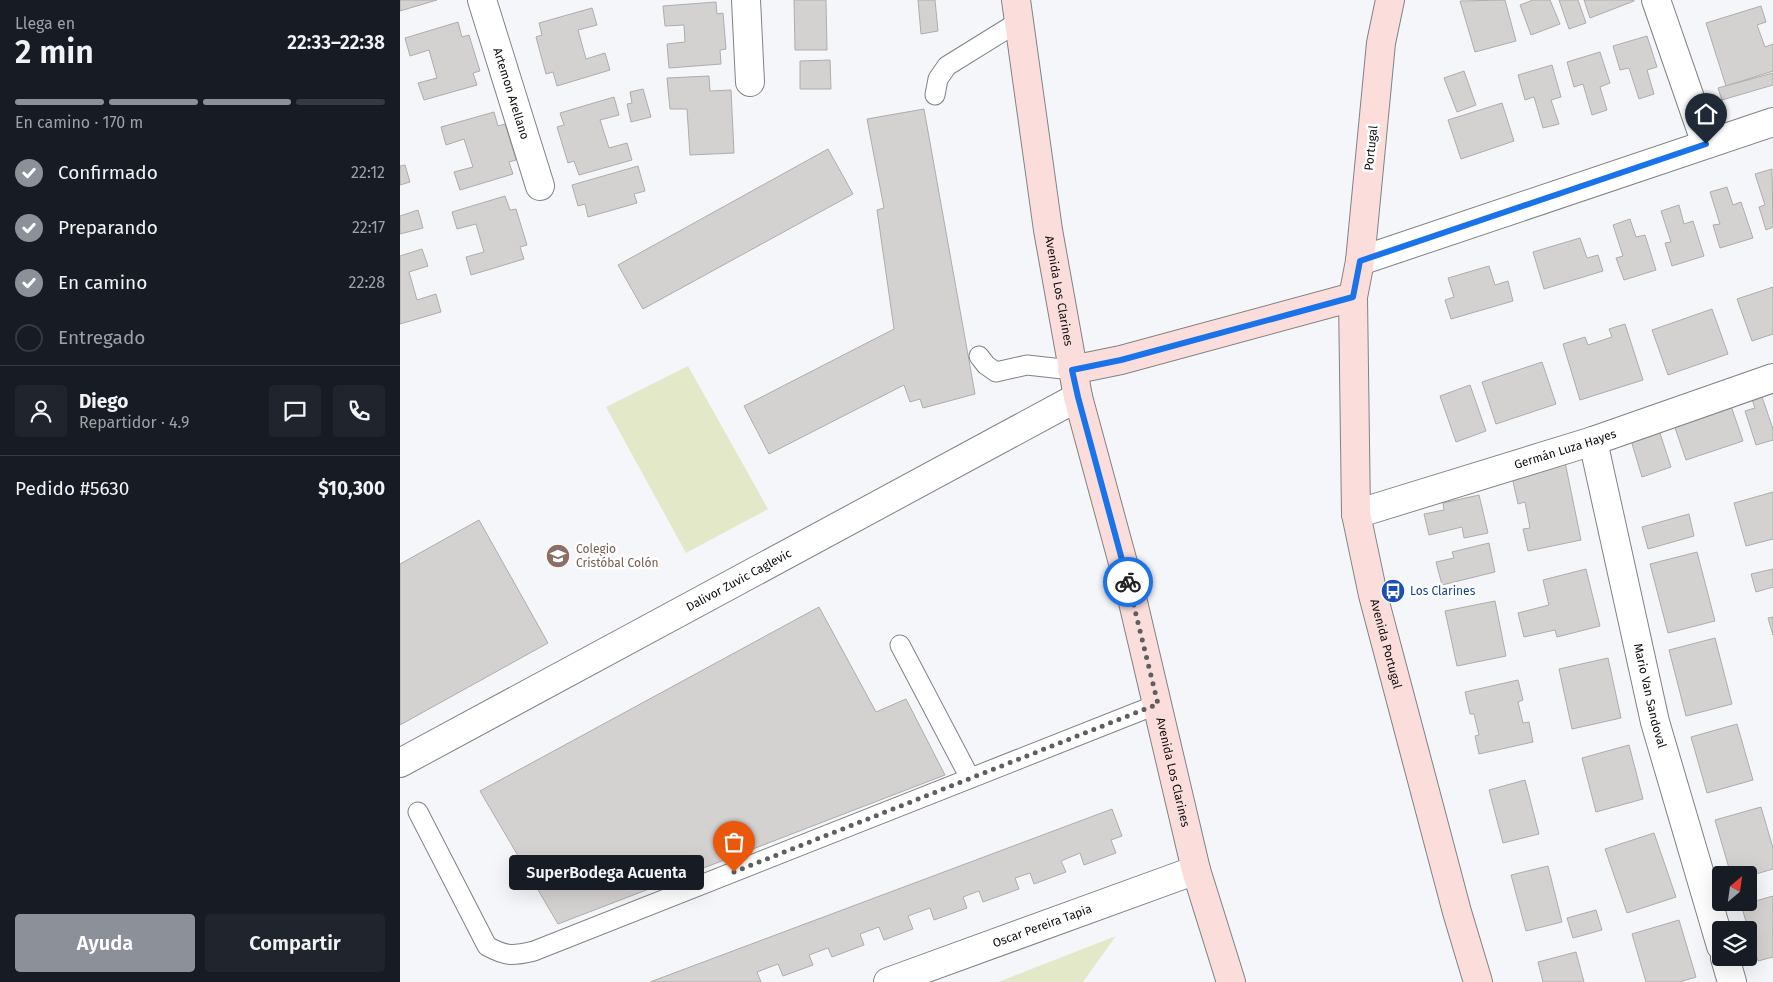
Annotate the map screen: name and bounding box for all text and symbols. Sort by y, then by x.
text: Llega en [15,14,75,33]
text: 22:33–22:38 [287,31,385,54]
text: 2 min [15,33,94,71]
street label: Artemon Arellano [490,46,532,141]
pin [1685,93,1727,144]
icon: home [1692,100,1720,128]
text: En camino · 170 m [15,113,143,132]
street label: Portugal [1362,124,1380,171]
icon: check [15,159,43,187]
text: Confirmado [58,161,158,184]
text: 22:12 [351,163,385,182]
icon: check [15,214,43,242]
text: Preparando [58,216,158,239]
text: 22:17 [352,218,385,237]
street label: Avenida Los Clarines [1042,234,1076,348]
icon: check [15,269,43,297]
text: En camino [58,271,147,294]
text: 22:28 [349,273,385,292]
text: Entregado [58,326,145,349]
button: person [15,385,67,437]
button: chat [269,385,321,437]
button: phone [333,385,385,437]
text: Diego [79,390,128,413]
text: Repartidor · 4.9 [79,413,189,432]
street label: Germán Luza Hayes [1513,426,1618,472]
text: Pedido #5630 [15,477,129,500]
text: $10,300 [318,477,385,500]
place label: Colegio Cristóbal Colón [576,542,658,570]
school or university icon: Colegio Cristóbal Colón [545,543,571,569]
street label: Dalivor Zuvic Caglevic [684,546,794,614]
courier [1103,557,1153,607]
icon: bike [1114,568,1142,596]
bus stop icon: Los Clarines [1380,578,1406,604]
place label: Los Clarines [1410,584,1476,598]
street label: Avenida Portugal [1367,598,1405,691]
street label: Mario Van Sandoval [1631,642,1669,750]
street label: Avenida Los Clarines [1153,716,1193,829]
pin [713,821,755,872]
icon: bag [720,828,748,856]
callout: SuperBodega Acuenta [509,854,704,890]
text: SuperBodega Acuenta [526,863,687,882]
north arrow [1712,866,1758,911]
map controls [1712,866,1757,966]
street label: Oscar Pereira Tapia [991,902,1094,950]
button: Ayuda [15,914,195,972]
button: Compartir [205,914,385,972]
button: layers [1712,921,1757,966]

